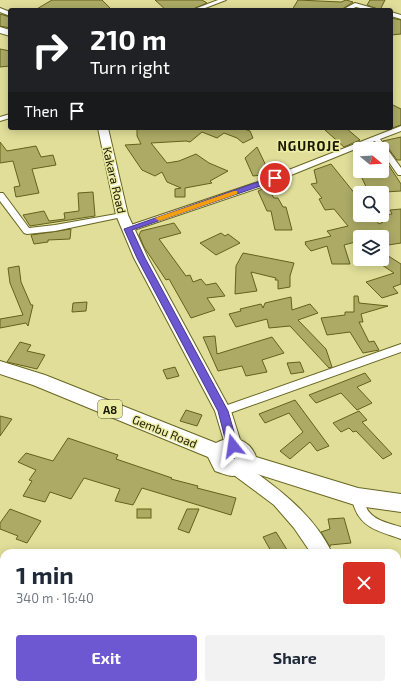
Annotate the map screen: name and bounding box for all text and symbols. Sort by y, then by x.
text: 210 m [90,22,167,56]
icon: right [24,24,76,76]
text: Turn right [90,56,170,78]
icon: arrive [66,100,88,122]
text: Then [24,102,58,120]
district label: NGUROJE [277,138,341,154]
north arrow [353,142,389,178]
map controls [353,142,389,266]
street label: Kakara Road [101,145,129,215]
pin [258,161,292,195]
icon: arrive [264,167,286,189]
button: search [353,186,389,222]
button: layers [353,230,389,266]
road number: A8 [98,400,122,418]
street label: Gembu Road [131,412,199,450]
position arrow [212,425,254,467]
text: 1 min [16,560,74,589]
button: close [343,562,385,604]
text: 340 m · 16:40 [16,590,94,606]
button: Exit [16,635,197,681]
button: Share [205,635,385,681]

